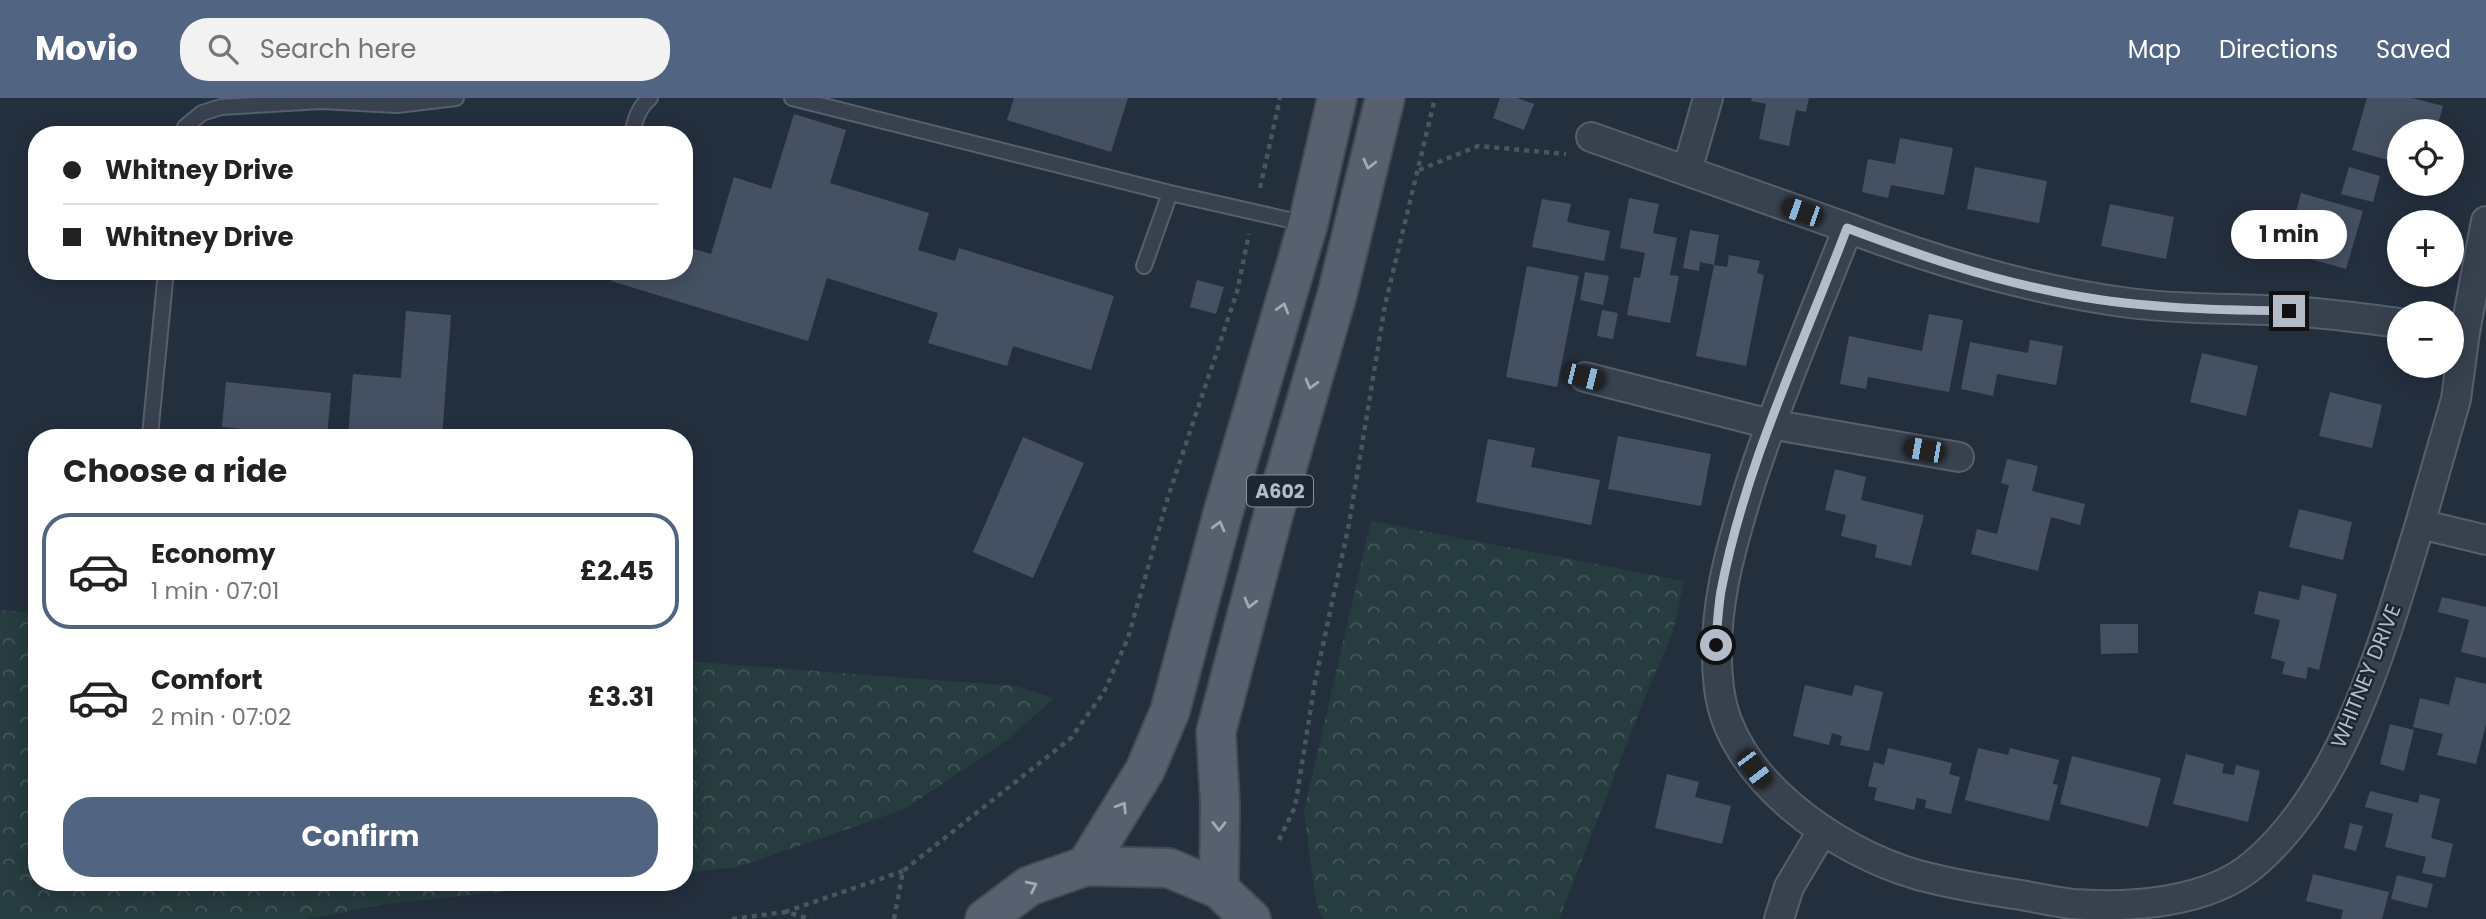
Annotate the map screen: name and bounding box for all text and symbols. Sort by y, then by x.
search box [180,18,670,81]
text: Movio [35,25,138,72]
icon: search [204,30,242,68]
text: Search here [260,31,416,67]
text: Map [2128,33,2181,66]
text: Directions [2219,33,2338,66]
text: Saved [2376,33,2451,66]
map controls [2387,119,2464,378]
button: locate [2387,119,2464,196]
text: Whitney Drive [105,152,294,188]
one-way arrow [1363,158,1377,170]
car [1779,195,1826,229]
callout: 1 min [2231,209,2347,258]
button: + [2387,210,2464,287]
text: 1 min [2259,218,2319,250]
text: Whitney Drive [105,219,294,255]
route end [2273,295,2305,327]
button: − [2387,301,2464,378]
one-way arrow [1274,302,1289,314]
car [1562,362,1607,392]
one-way arrow [1305,378,1320,390]
car [1902,436,1947,464]
text: Choose a ride [63,448,287,493]
road number: A602 [1247,476,1313,506]
one-way arrow [1211,521,1225,533]
text: Economy [151,536,275,572]
icon: car [67,540,130,603]
text: £2.45 [580,553,654,589]
text: 1 min · 07:01 [151,575,279,607]
one-way arrow [1244,597,1258,609]
street label: WHITNEY DRIVE [2323,600,2408,752]
route start [1700,629,1732,661]
text: Comfort [151,662,263,698]
icon: car [67,666,130,729]
text: £3.31 [588,679,654,715]
text: 2 min · 07:02 [151,701,291,733]
car [1733,746,1776,792]
button: Confirm [63,797,658,877]
one-way arrow [1113,802,1126,815]
one-way arrow [1212,821,1227,832]
one-way arrow [1025,881,1038,895]

